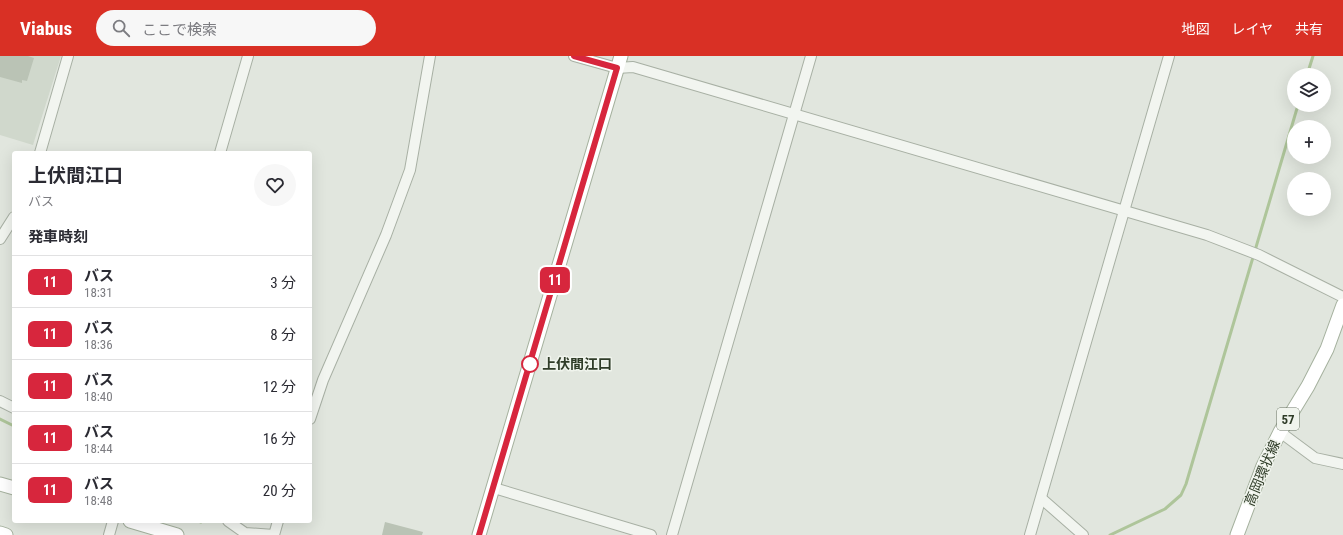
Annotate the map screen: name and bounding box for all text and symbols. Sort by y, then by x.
search box [96,10,376,46]
text: Viabus [20,17,72,40]
icon: search [110,17,132,39]
text: ここで検索 [142,21,217,39]
text: 地図 [1181,21,1209,37]
text: レイヤ [1231,21,1273,37]
text: 共有 [1295,21,1323,37]
map controls [1287,68,1331,216]
button: layers [1287,68,1331,112]
button: + [1287,120,1331,164]
text: 上伏間江口 [28,164,123,187]
button: heart [254,164,296,206]
button: − [1287,172,1331,216]
text: バス [28,194,54,209]
text: 発車時刻 [28,228,88,246]
text: バス [84,267,114,285]
line badge: 11 [537,267,573,293]
text: 11 [548,272,562,288]
text: 11 [43,274,57,290]
text: 3 分 [270,274,296,292]
text: 18:31 [84,285,113,300]
text: バス [84,319,114,337]
text: 11 [43,326,57,342]
text: 8 分 [270,326,296,344]
text: 18:36 [84,337,113,352]
marker: 上伏間江口 [521,355,539,373]
place label: 上伏間江口 [542,356,612,372]
text: バス [84,371,114,389]
text: 11 [43,378,57,394]
text: 12 分 [263,378,296,396]
text: 18:40 [84,389,113,404]
road number: 57 [1277,408,1299,430]
text: バス [84,423,114,441]
text: 11 [43,430,57,446]
text: 16 分 [263,430,296,448]
street label: 高岡環状線 [1241,438,1283,508]
text: 18:44 [84,441,113,456]
text: バス [84,475,114,493]
text: 11 [43,482,57,498]
text: 20 分 [263,482,296,500]
text: 18:48 [84,493,113,508]

